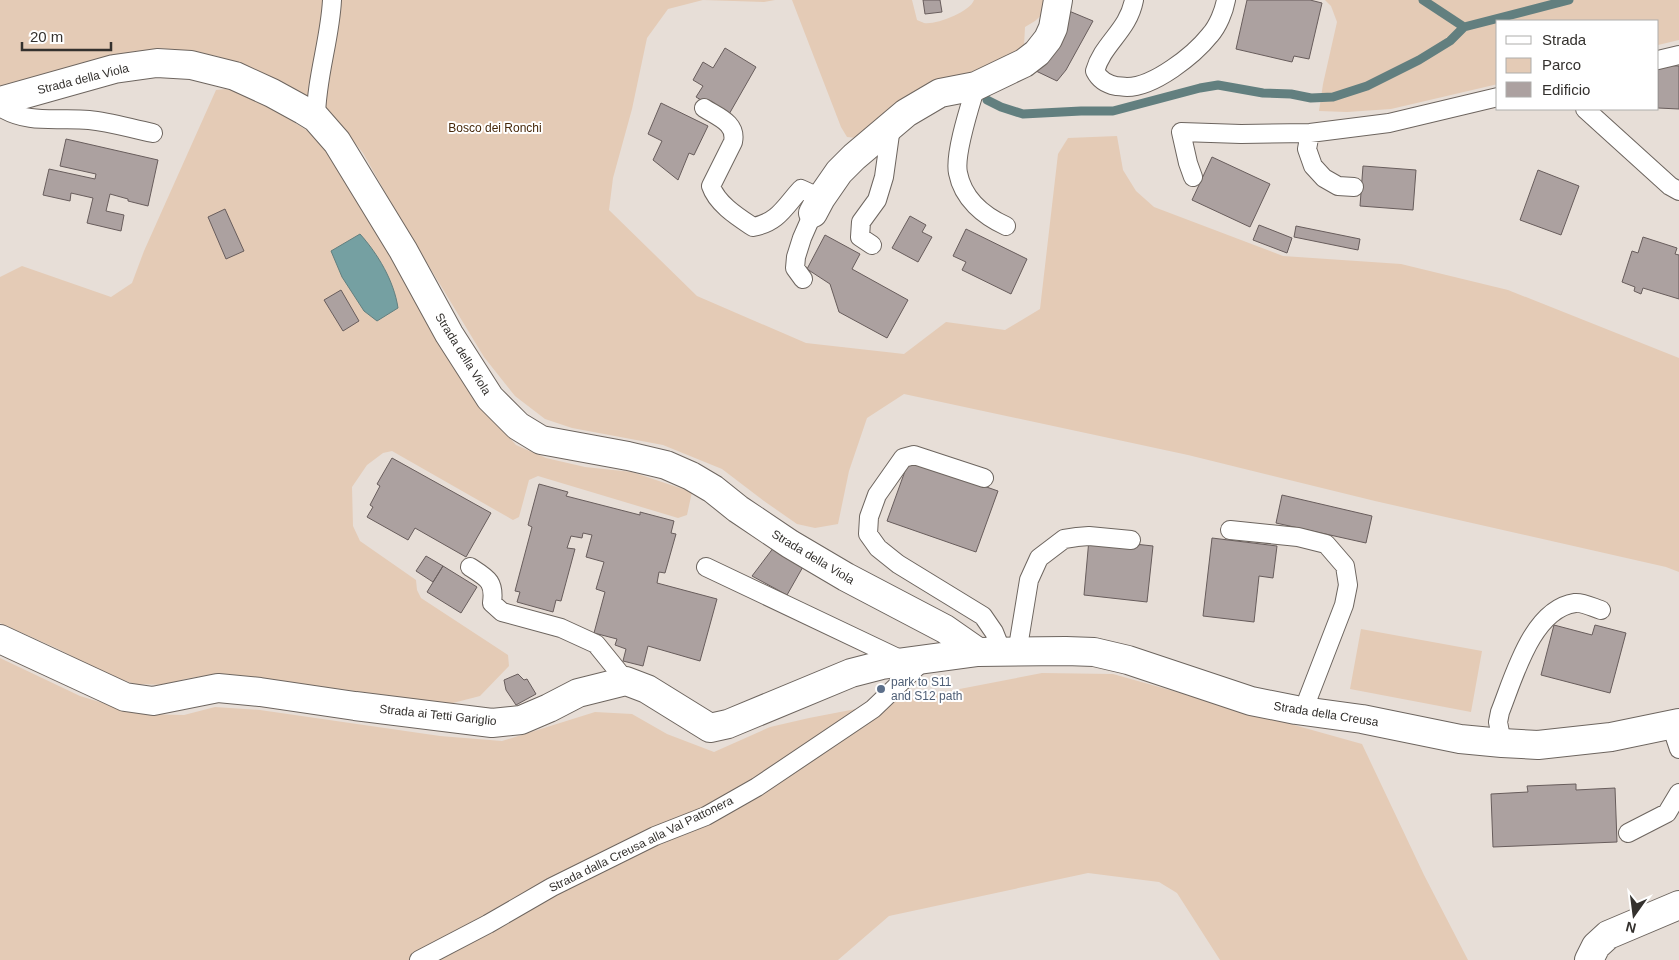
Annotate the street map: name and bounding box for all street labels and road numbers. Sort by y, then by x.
street label: Strada della Viola [36,61,131,97]
street label: Strada della Viola [432,310,494,398]
street label: Strada della Viola [769,527,857,587]
street label: Strada della Creusa [1273,699,1380,729]
street label: Strada ai Tetti Gariglio [379,702,498,728]
street label: Strada dalla Creusa alla Val Pattonera [547,793,736,895]

